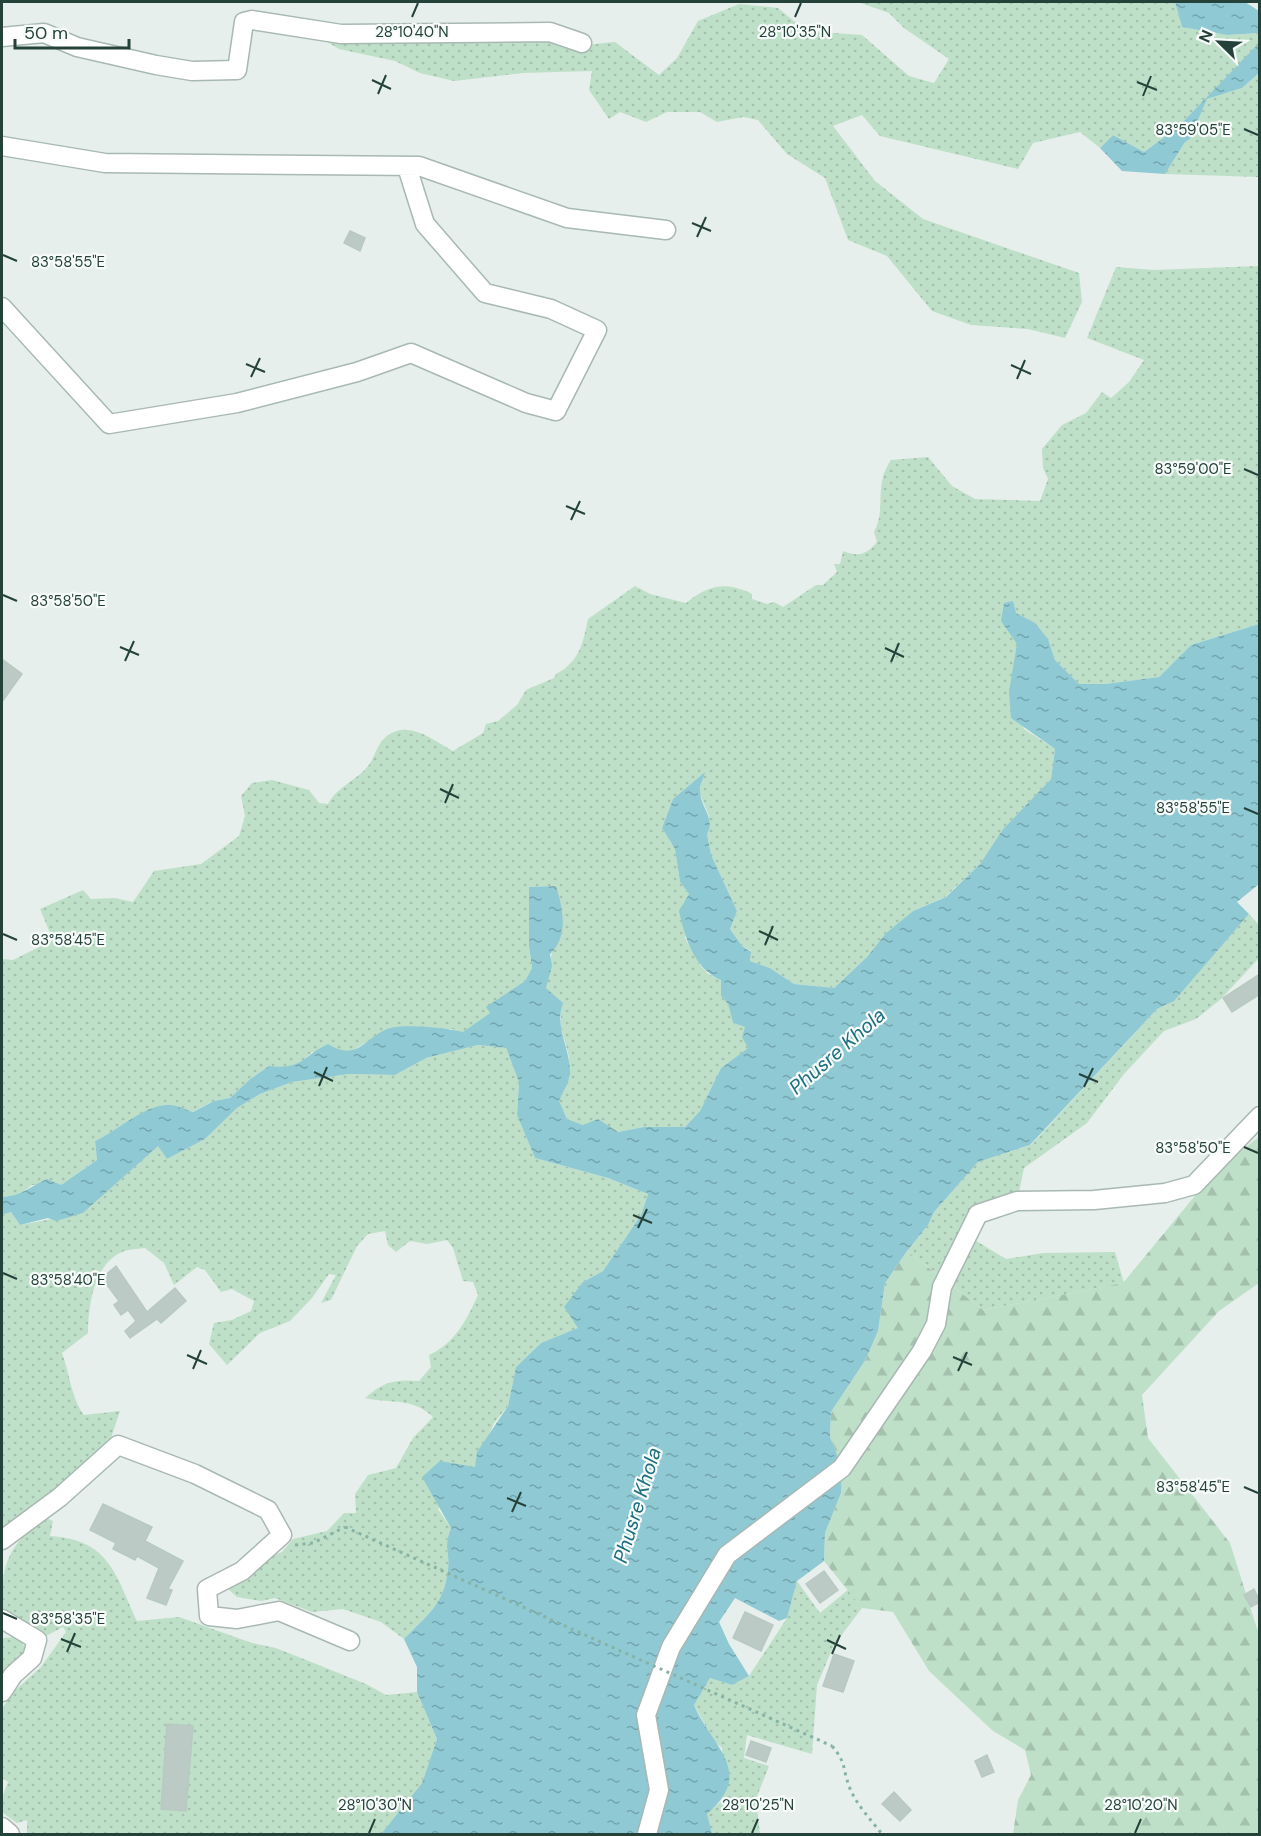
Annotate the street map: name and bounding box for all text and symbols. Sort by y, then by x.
scale bar [15,12,129,50]
north arrow [1189,12,1249,72]
text: 50 m [24,21,68,45]
text: 28°10'40"N [375,22,449,42]
text: 28°10'35"N [759,22,831,42]
text: N [1194,27,1218,46]
text: 83°59'05"E [1155,120,1231,140]
text: 83°58'55"E [31,252,105,272]
text: 83°59'00"E [1154,459,1232,479]
text: 83°58'50"E [30,591,106,611]
text: 83°58'55"E [1156,798,1230,818]
text: 83°58'45"E [31,930,105,950]
water label: Phusre Khola [783,1002,891,1100]
text: 83°58'50"E [1155,1138,1231,1158]
text: 83°58'40"E [30,1270,106,1290]
water label: Phusre Khola [607,1444,667,1566]
text: 83°58'45"E [1156,1477,1230,1497]
text: 83°58'35"E [31,1609,105,1629]
text: 28°10'30"N [338,1795,412,1815]
text: 28°10'25"N [722,1795,794,1815]
text: 28°10'20"N [1104,1795,1178,1815]

